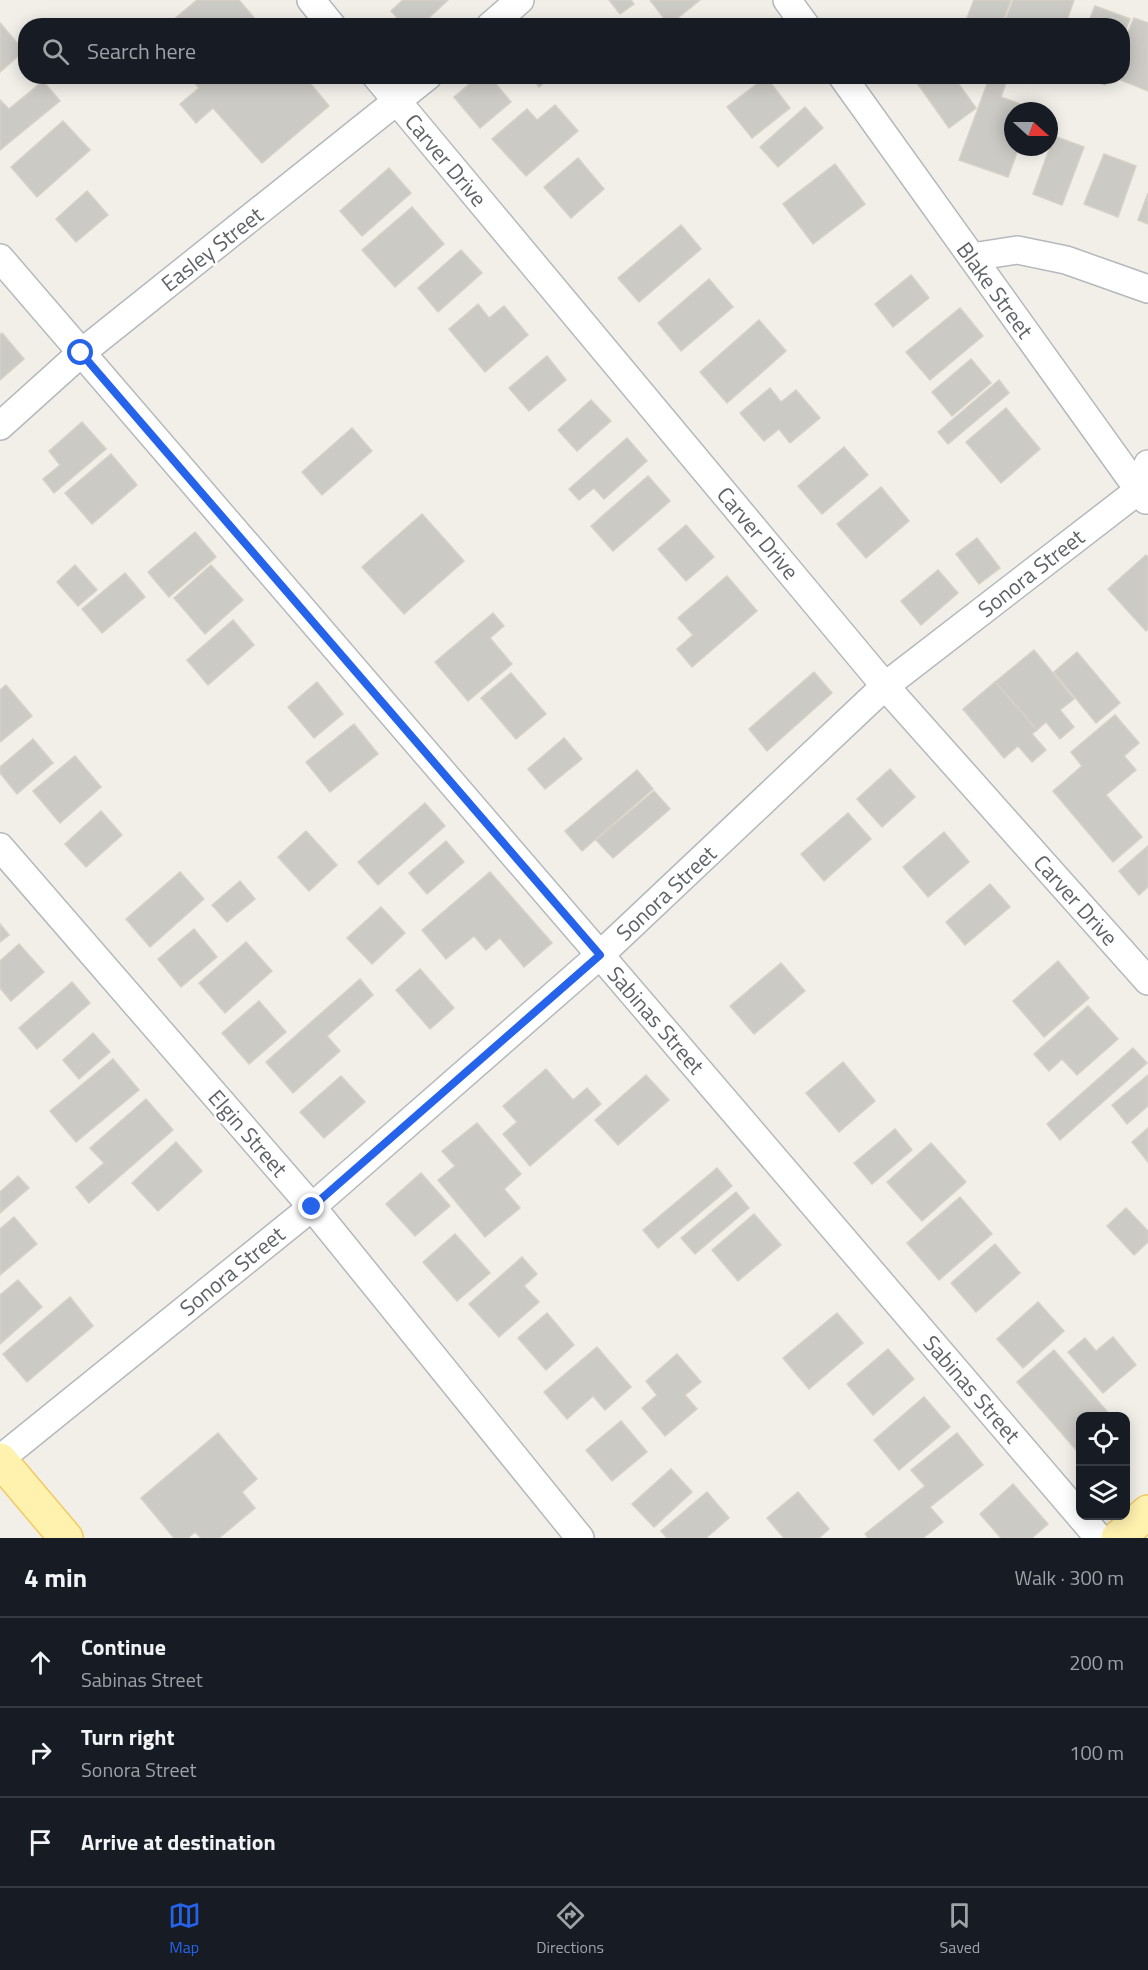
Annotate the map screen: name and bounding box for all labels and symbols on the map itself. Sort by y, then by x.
north arrow [1004,102,1058,156]
street label: Carver Drive [397,106,495,214]
street label: Easley Street [154,198,271,300]
street label: Blake Street [948,234,1042,346]
route start [67,339,93,365]
street label: Carver Drive [709,479,807,587]
street label: Sonora Street [970,520,1092,626]
street label: Sonora Street [608,837,724,949]
street label: Carver Drive [1026,847,1126,953]
street label: Sabinas Street [599,958,713,1082]
street label: Elgin Street [200,1082,296,1185]
route end [298,1193,324,1219]
street label: Sonora Street [172,1218,292,1324]
street label: Sabinas Street [915,1327,1029,1451]

